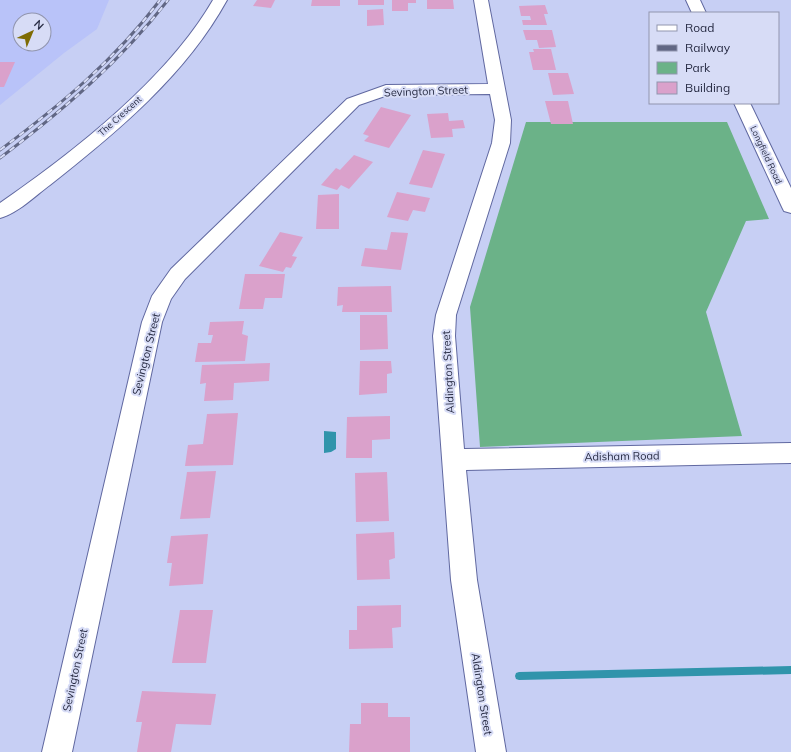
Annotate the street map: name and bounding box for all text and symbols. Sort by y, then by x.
north arrow [12,12,52,52]
legend [649,12,779,104]
text: N [31,17,47,33]
text: Road [685,20,714,35]
text: Railway [685,40,731,55]
text: Park [685,60,711,75]
text: Building [685,80,730,95]
street label: Sevington Street [384,83,468,99]
street label: The Crescent [96,93,144,138]
street label: Longfield Road [748,124,785,186]
street label: Sevington Street [129,311,163,397]
street label: Aldington Street [439,330,457,414]
street label: Adisham Road [584,448,660,464]
street label: Sevington Street [59,627,91,713]
street label: Aldington Street [469,652,495,736]

